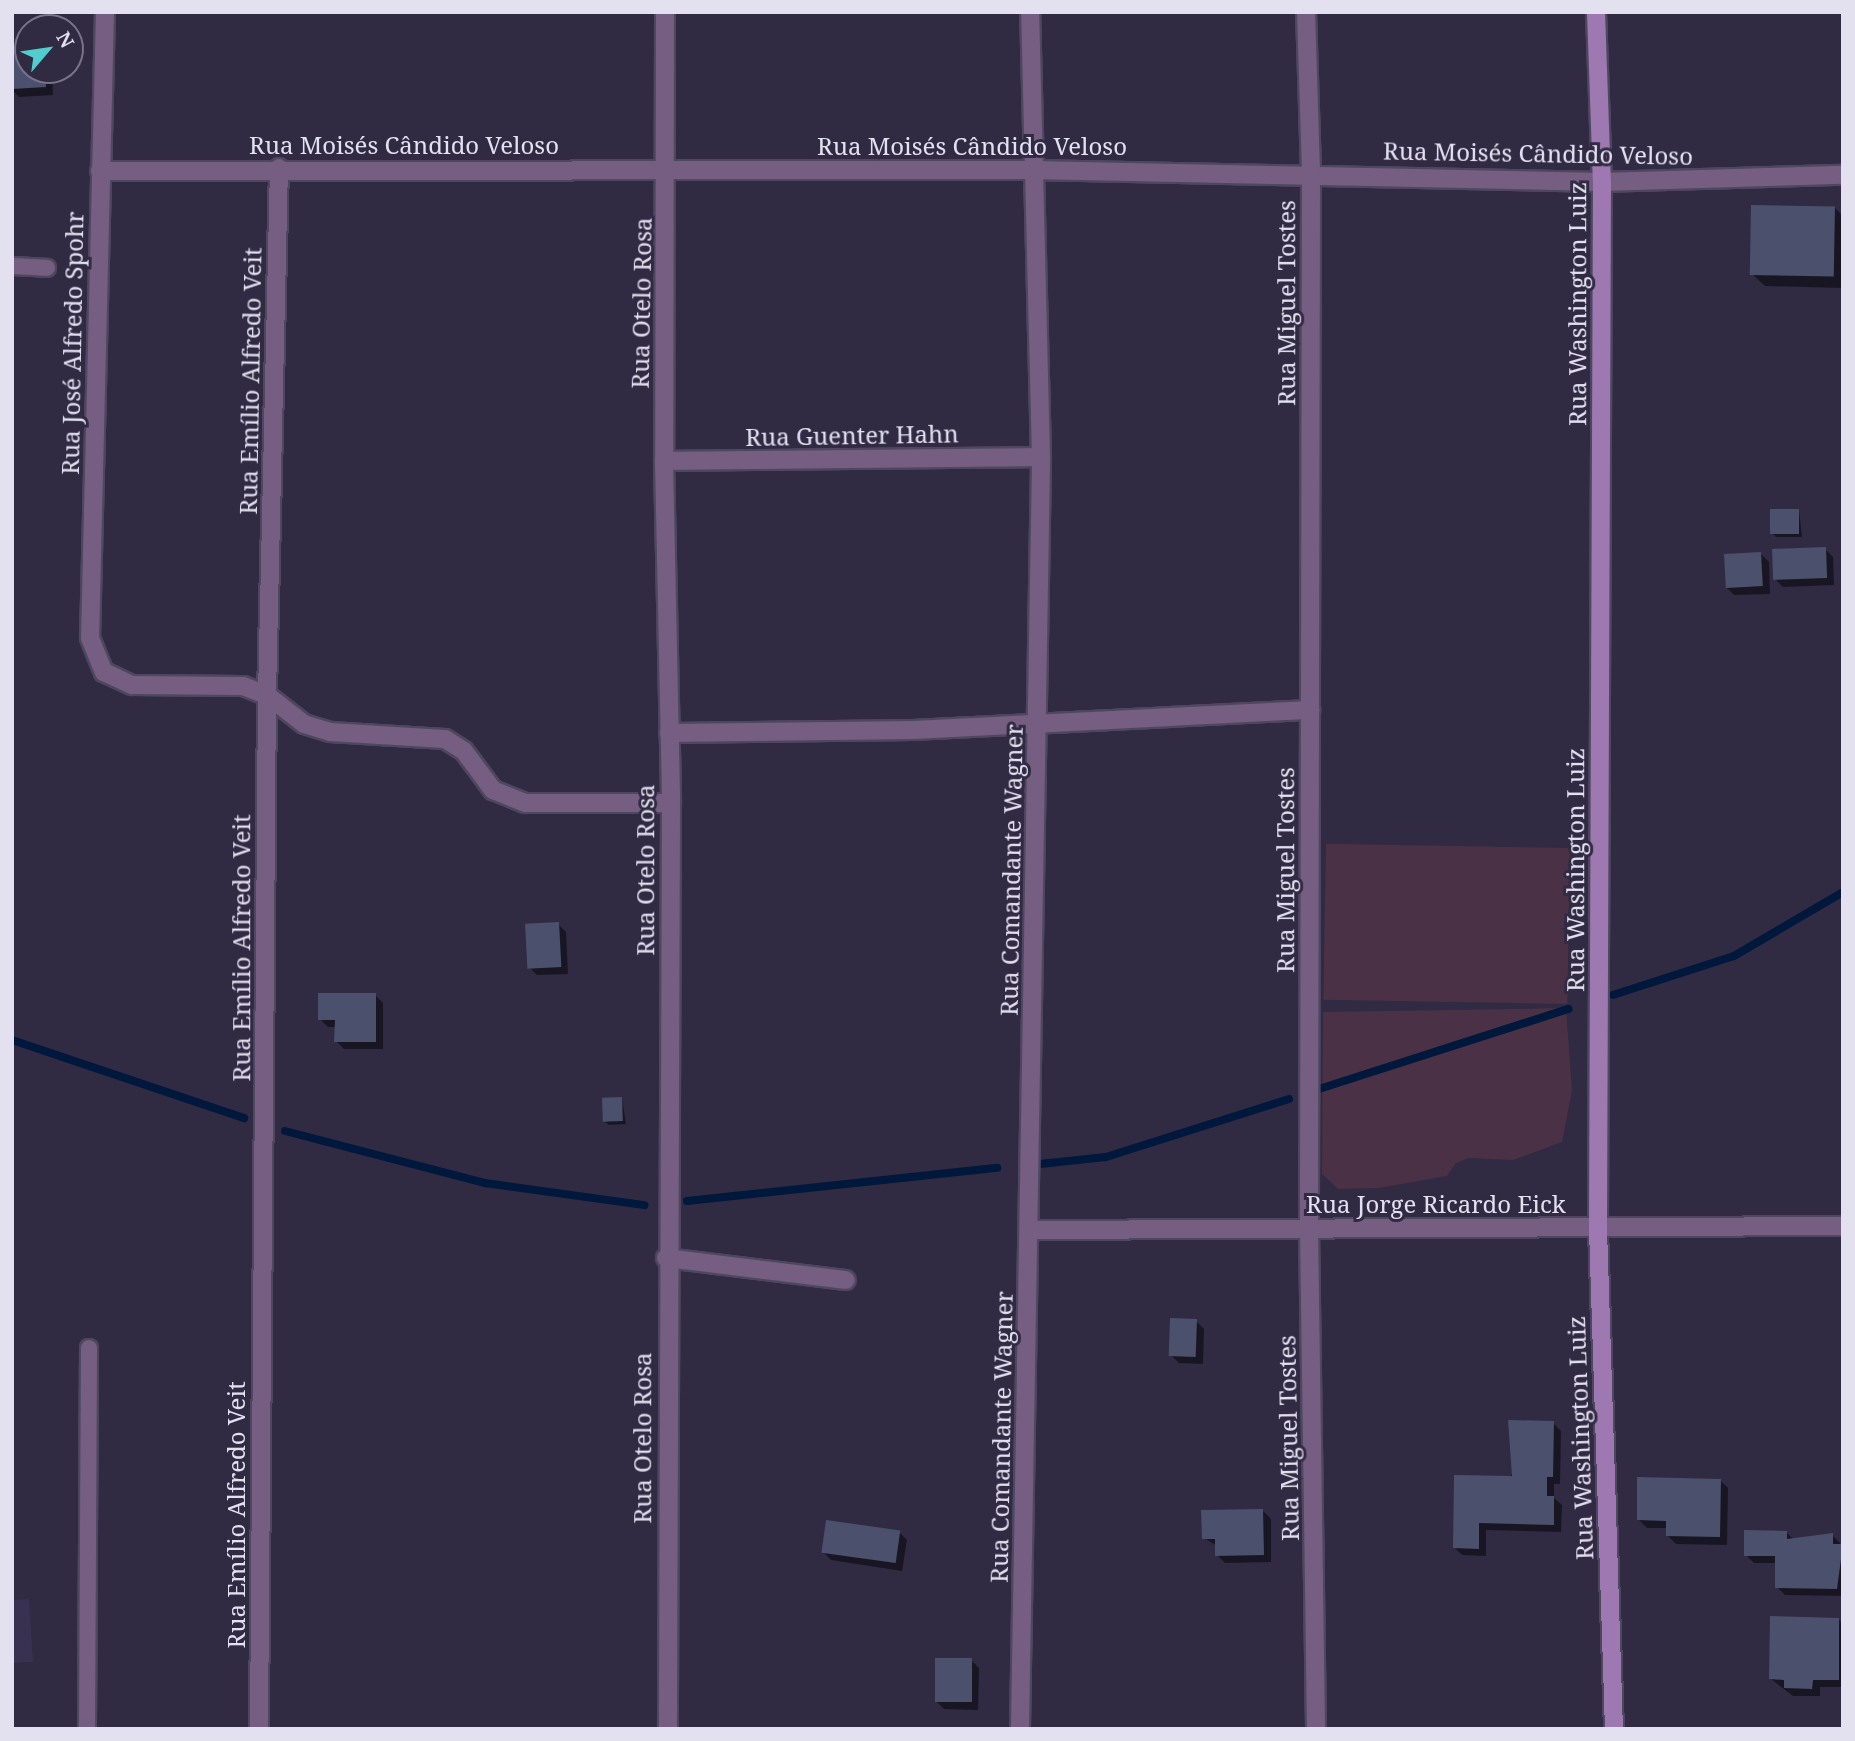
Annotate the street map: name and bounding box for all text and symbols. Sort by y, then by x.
north arrow [14,14,84,84]
text: N [51,27,81,53]
street label: Rua Moisés Cândido Veloso [249,131,559,159]
street label: Rua Moisés Cândido Veloso [817,132,1127,160]
street label: Rua Moisés Cândido Veloso [1383,136,1693,170]
street label: Rua Washington Luiz [1563,182,1591,426]
street label: Rua Miguel Tostes [1272,200,1300,406]
street label: Rua José Alfredo Spohr [55,211,89,475]
street label: Rua Otelo Rosa [625,217,657,389]
street label: Rua Emílio Alfredo Veit [233,247,267,515]
street label: Rua Guenter Hahn [745,419,959,451]
street label: Rua Comandante Wagner [994,724,1028,1016]
street label: Rua Washington Luiz [1561,748,1589,992]
street label: Rua Miguel Tostes [1271,767,1299,973]
street label: Rua Otelo Rosa [631,784,659,956]
street label: Rua Emílio Alfredo Veit [227,814,255,1082]
street label: Rua Jorge Ricardo Eick [1306,1190,1566,1218]
street label: Rua Comandante Wagner [984,1291,1018,1583]
street label: Rua Washington Luiz [1561,1316,1599,1560]
street label: Rua Miguel Tostes [1272,1335,1304,1541]
street label: Rua Otelo Rosa [628,1352,656,1524]
street label: Rua Emílio Alfredo Veit [222,1381,250,1649]

